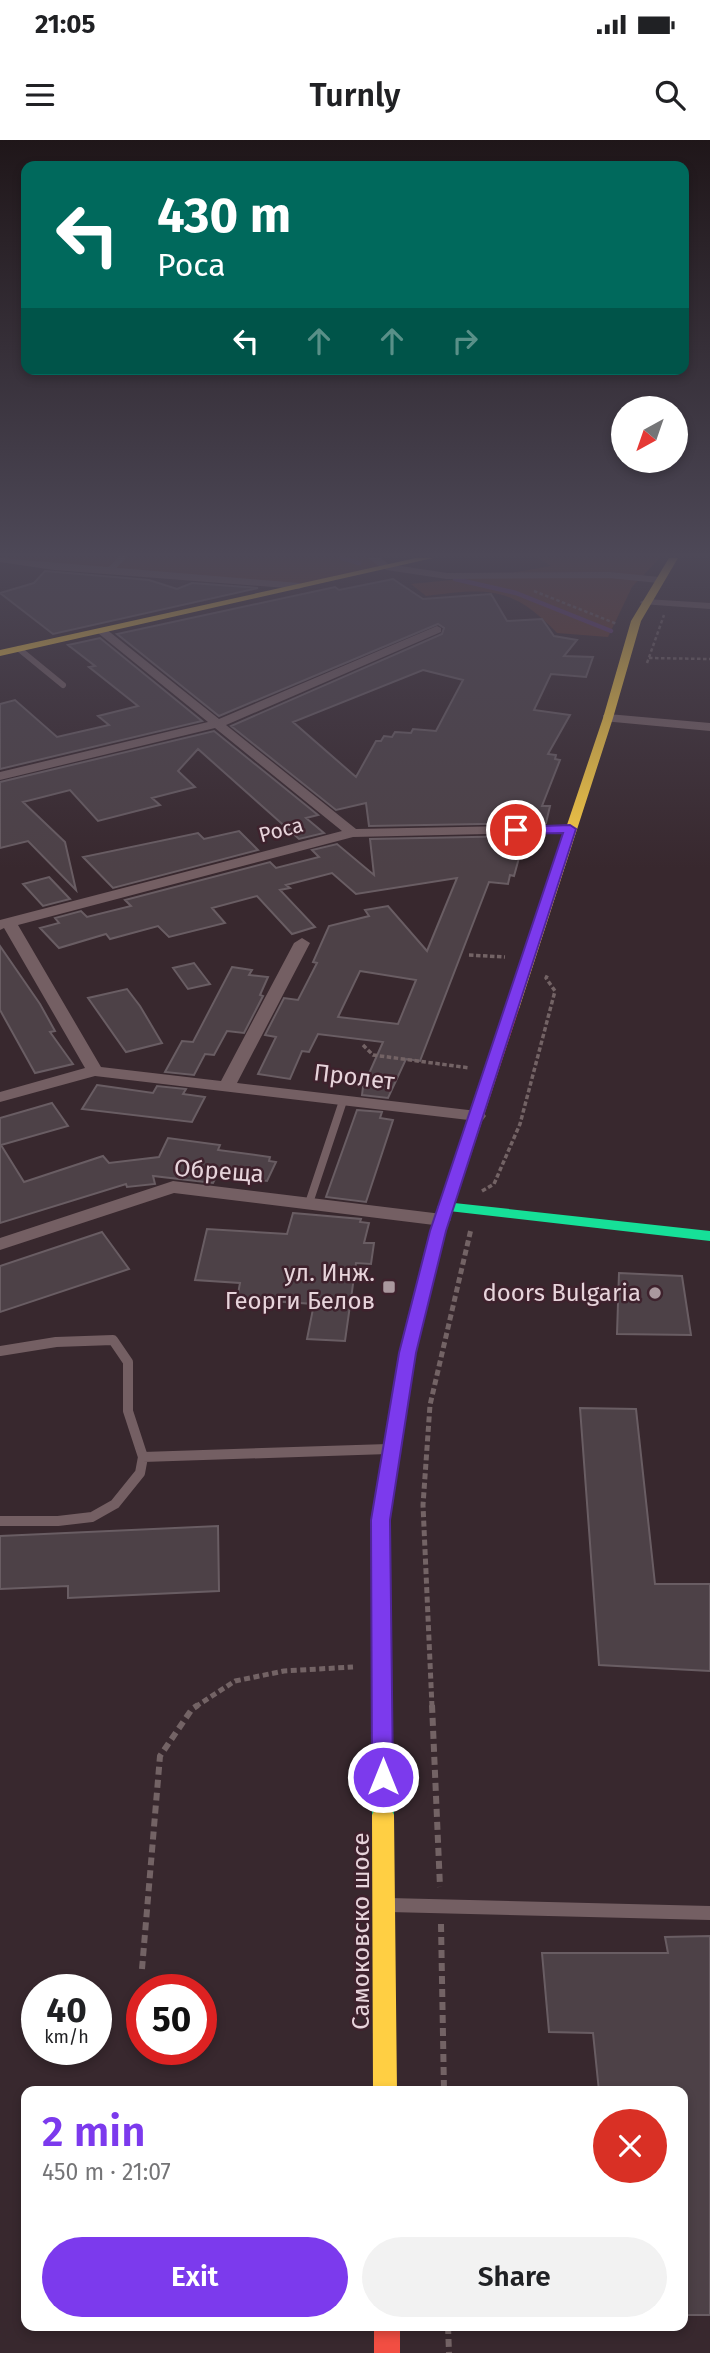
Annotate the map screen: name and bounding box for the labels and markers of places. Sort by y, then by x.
pin [486,800,546,860]
place label: ул. Инж. Георги Белов [225,1259,375,1315]
marker: ул. Инж. Георги Белов [381,1279,397,1295]
place label: doors Bulgaria [482,1279,641,1307]
marker: doors Bulgaria [647,1285,663,1301]

